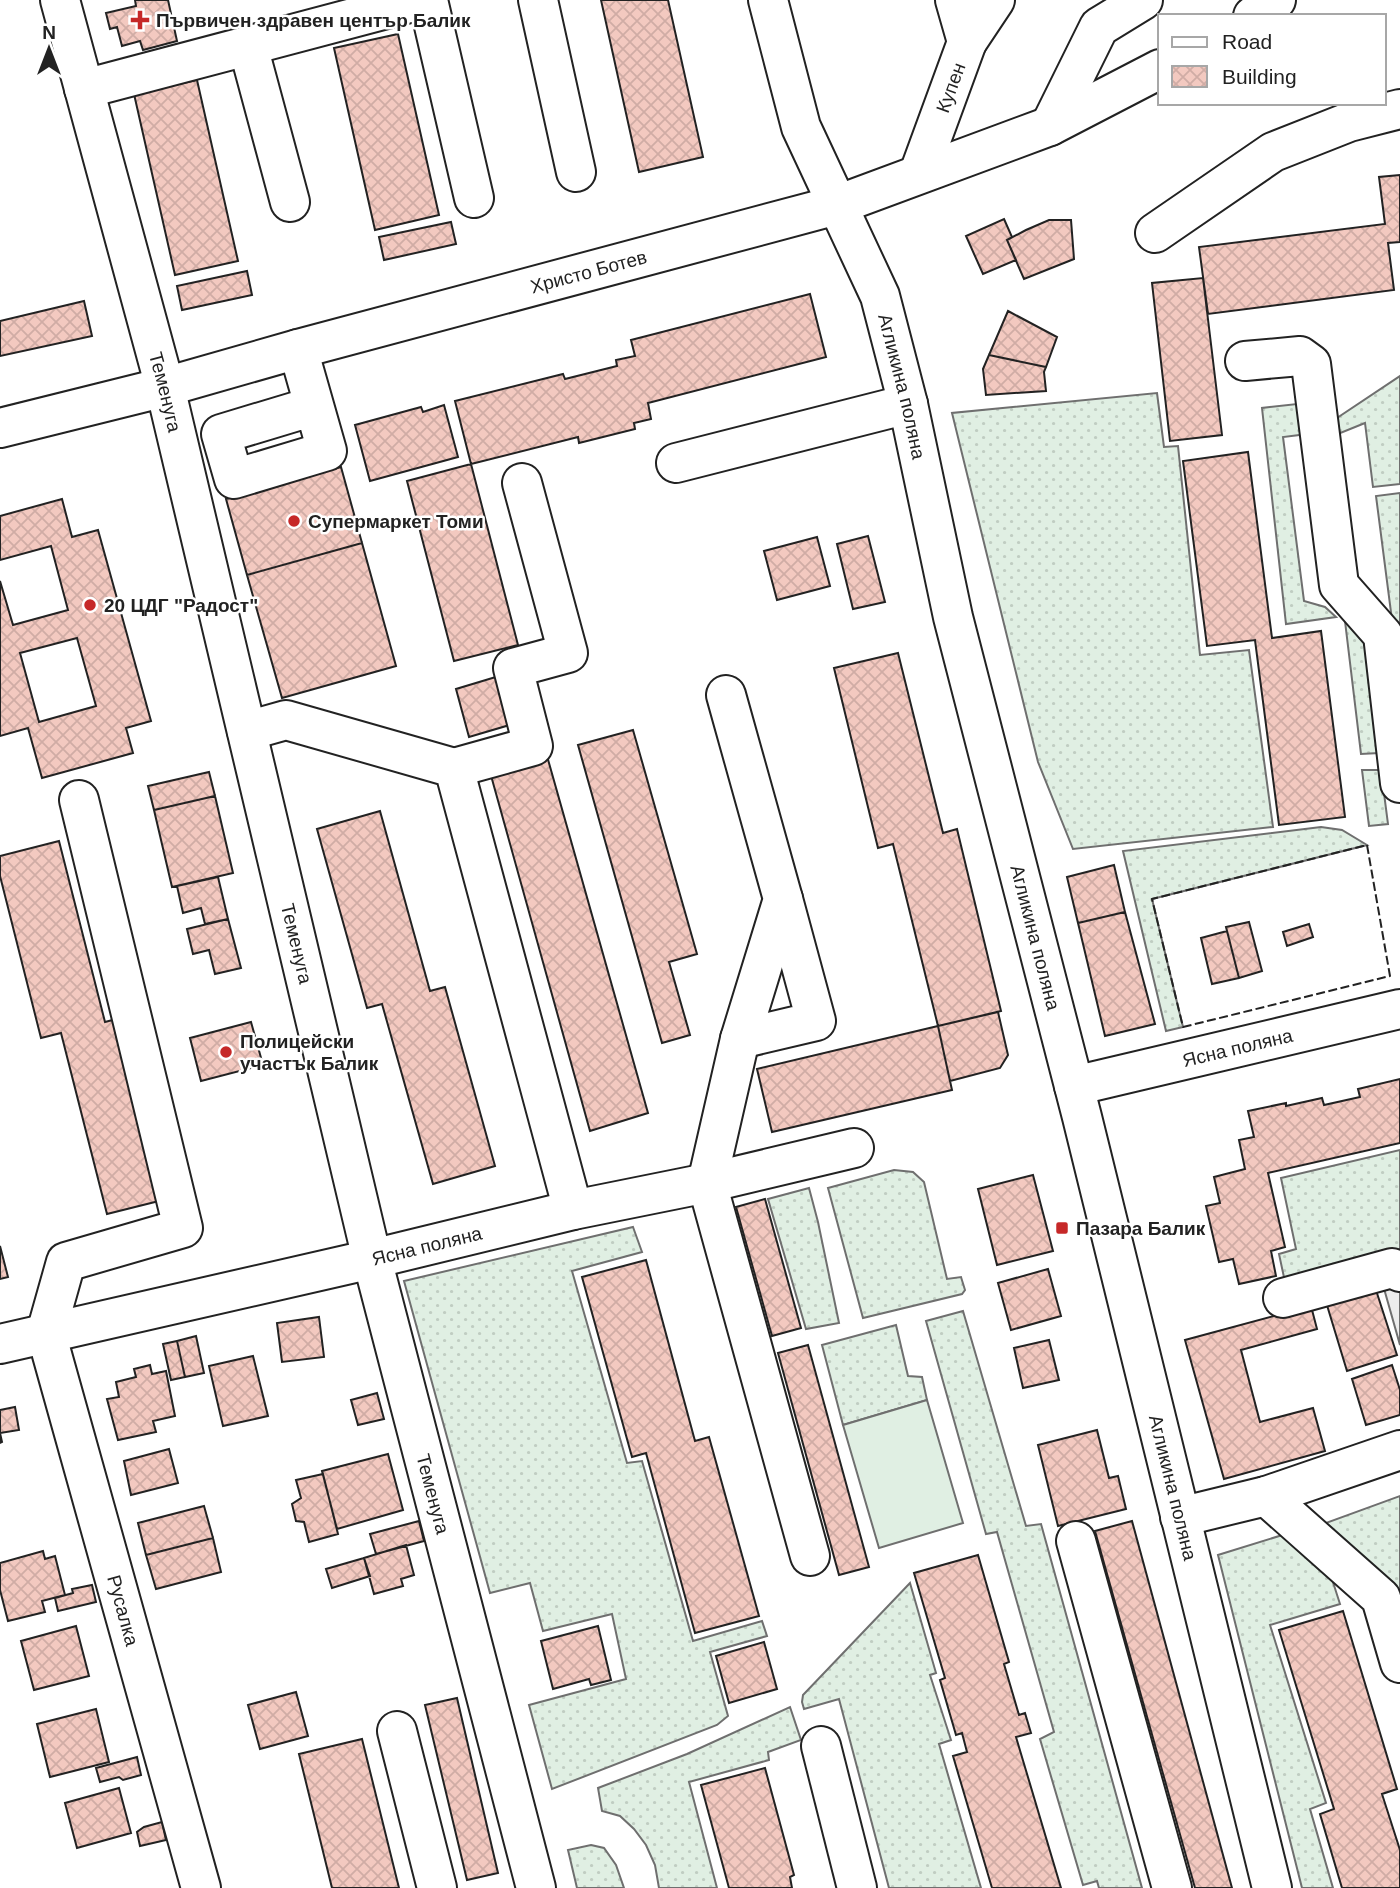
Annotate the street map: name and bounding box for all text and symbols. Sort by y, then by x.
marker: Първичен здравен център Балик [130,10,150,30]
place label: Първичен здравен център Балик [156,10,471,31]
north arrow [14,14,84,84]
legend [1158,14,1386,105]
text: N [42,22,56,43]
text: Road [1222,30,1272,53]
street label: Купен [932,60,969,116]
text: Building [1222,65,1297,88]
street label: Христо Ботев [528,246,649,297]
street label: Агликина поляна [875,311,930,462]
street label: Теменуга [145,350,186,435]
place label: Супермаркет Томи [308,511,484,532]
marker: Супермаркет Томи [286,513,302,529]
place label: 20 ЦДГ "Радост" [104,595,258,616]
marker: 20 ЦДГ "Радост" [82,597,98,613]
street label: Агликина поляна [1007,863,1065,1013]
street label: Теменуга [277,901,317,986]
street label: Ясна поляна [1180,1024,1295,1071]
place label: Полицейски участък Балик [240,1031,379,1074]
marker: Полицейски участък Балик [218,1044,234,1060]
place label: Пазара Балик [1076,1218,1206,1239]
marker: Пазара Балик [1054,1220,1070,1236]
street label: Ясна поляна [370,1222,484,1269]
street label: Агликина поляна [1145,1413,1201,1563]
street label: Теменуга [413,1452,454,1537]
street label: Русалка [104,1573,143,1648]

